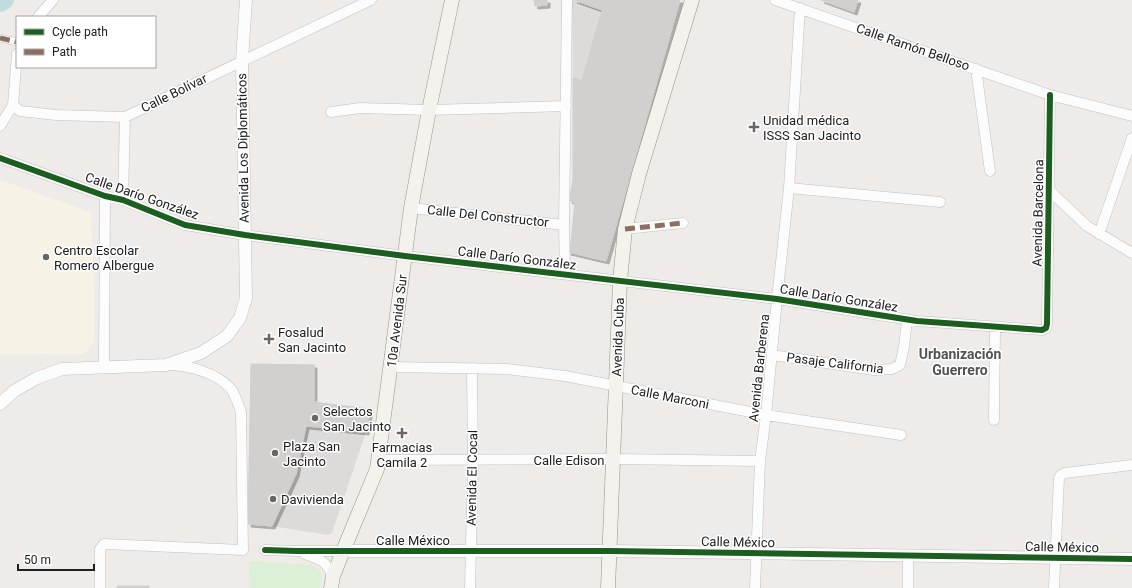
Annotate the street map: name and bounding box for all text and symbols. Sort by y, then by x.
legend [16,16,156,68]
street label: Calle Ramón Belloso [854,21,972,73]
text: Cycle path [52,25,108,39]
text: Path [52,45,77,59]
street label: Calle Bolívar [139,70,210,115]
street label: Avenida Los Diplomáticos [234,73,252,223]
place label: Unidad médica ISSS San Jacinto [763,113,861,143]
marker: Unidad médica ISSS San Jacinto [748,121,760,133]
street label: Avenida Barcelona [1030,159,1046,267]
street label: Calle Darío González [83,169,201,223]
street label: Calle Del Constructor [426,202,550,230]
place label: Centro Escolar Romero Albergue [54,243,154,273]
street label: Calle Darío González [457,243,578,273]
marker: Centro Escolar Romero Albergue [41,252,51,262]
street label: 10a Avenida Sur [384,273,410,368]
street label: Calle Darío González [779,281,900,315]
street label: Avenida Cuba [609,297,627,377]
street label: Avenida Barberena [746,313,772,423]
place label: Fosalud San Jacinto [278,325,346,355]
marker: Fosalud San Jacinto [263,333,275,345]
district label: Urbanización Guerrero [919,346,1001,378]
street label: Pasaje California [786,350,884,376]
street label: Calle Marconi [630,382,710,412]
place label: Selectos San Jacinto [323,404,391,434]
marker: Selectos San Jacinto [310,413,320,423]
marker: Farmacias Camila 2 [397,428,407,438]
street label: Avenida El Cocal [464,430,480,526]
place label: Plaza San Jacinto [283,439,340,469]
place label: Farmacias Camila 2 [372,440,433,470]
marker: Plaza San Jacinto [270,448,280,458]
street label: Calle Edison [533,453,605,468]
place label: Davivienda [281,492,344,507]
marker: Davivienda [268,494,278,504]
street label: Calle México [376,533,450,548]
street label: Calle México [701,534,775,550]
street label: Calle México [1025,539,1099,555]
scale bar [18,546,94,572]
text: 50 m [24,553,51,567]

